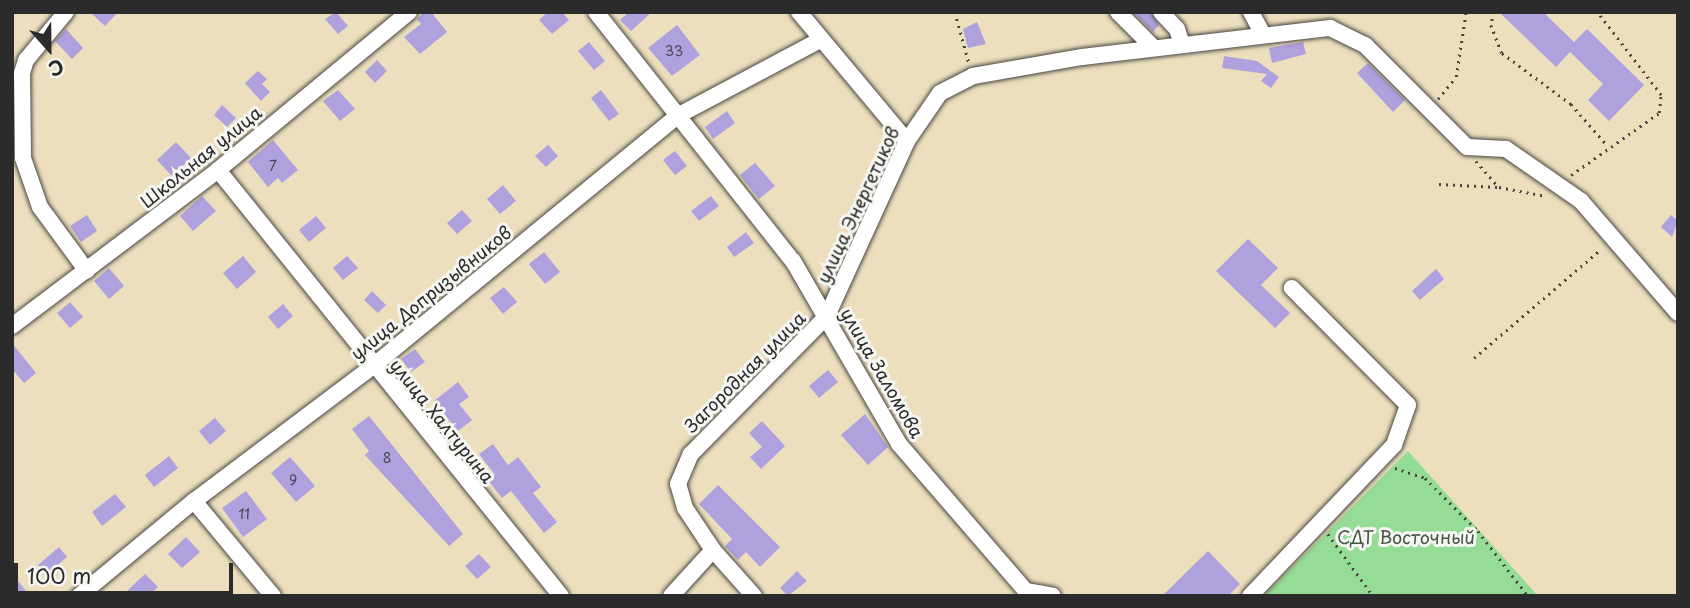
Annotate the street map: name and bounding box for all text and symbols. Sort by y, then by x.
north arrow [14,14,84,84]
house number: 33 [665,43,683,59]
text: С [45,53,68,84]
street label: Школьная улица [136,101,266,213]
street label: улица Энергетиков [812,123,904,287]
house number: 7 [269,158,277,174]
street label: улица Допризывников [346,221,516,365]
street label: улица Заломова [836,304,928,442]
street label: Загородная улица [680,307,810,437]
street label: улица Халтурина [385,354,499,488]
house number: 8 [383,450,391,466]
house number: 9 [289,472,297,488]
house number: 11 [238,506,250,522]
park label: СДТ Восточный [1336,526,1476,548]
scale bar [18,548,236,592]
text: 100 m [27,559,91,591]

